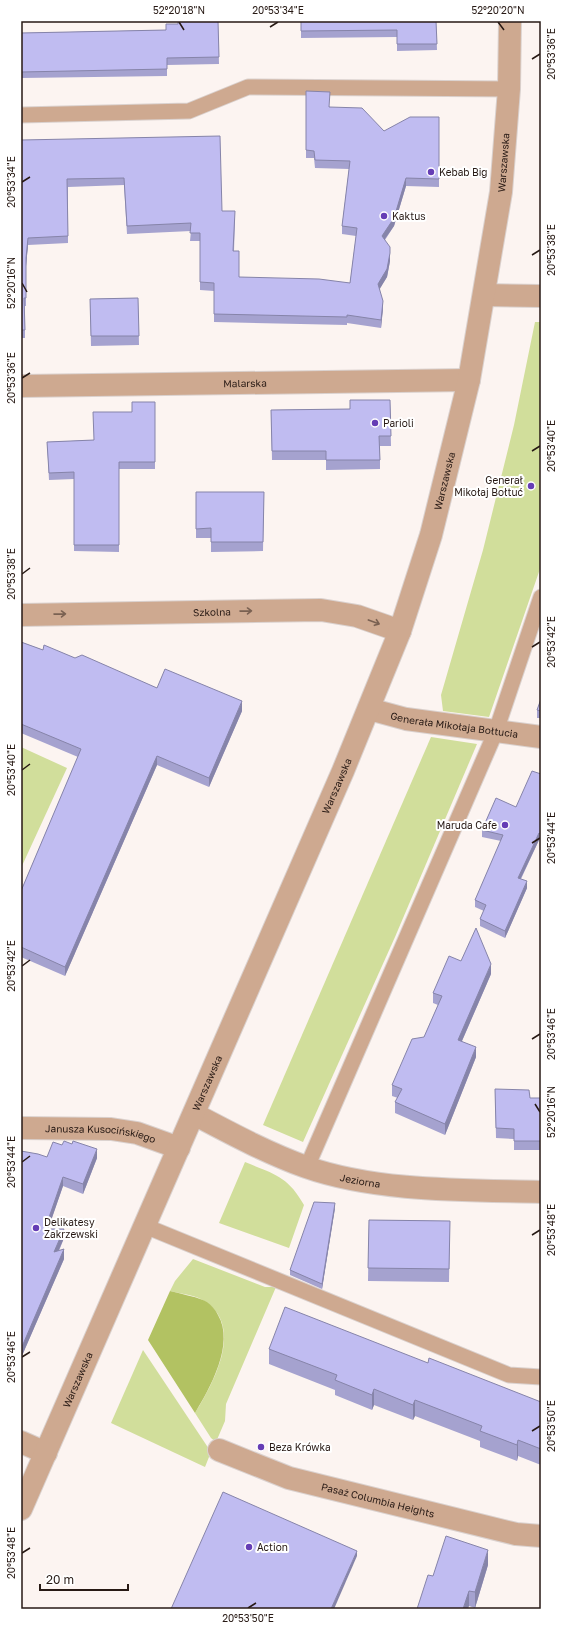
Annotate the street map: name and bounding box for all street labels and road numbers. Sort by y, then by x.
street label: Warszawska [495,133,512,193]
street label: Malarska [223,377,267,389]
street label: Warszawska [431,451,457,511]
street label: Szkolna [193,606,231,618]
street label: Generała Mikołaja Bołtucia [389,709,519,740]
street label: Warszawska [319,756,354,815]
street label: Warszawska [190,1053,224,1112]
street label: Janusza Kusocińskiego [45,1122,158,1145]
street label: Jeziorna [339,1171,381,1190]
street label: Warszawska [60,1350,95,1409]
street label: Pasaż Columbia Heights [320,1480,436,1520]

